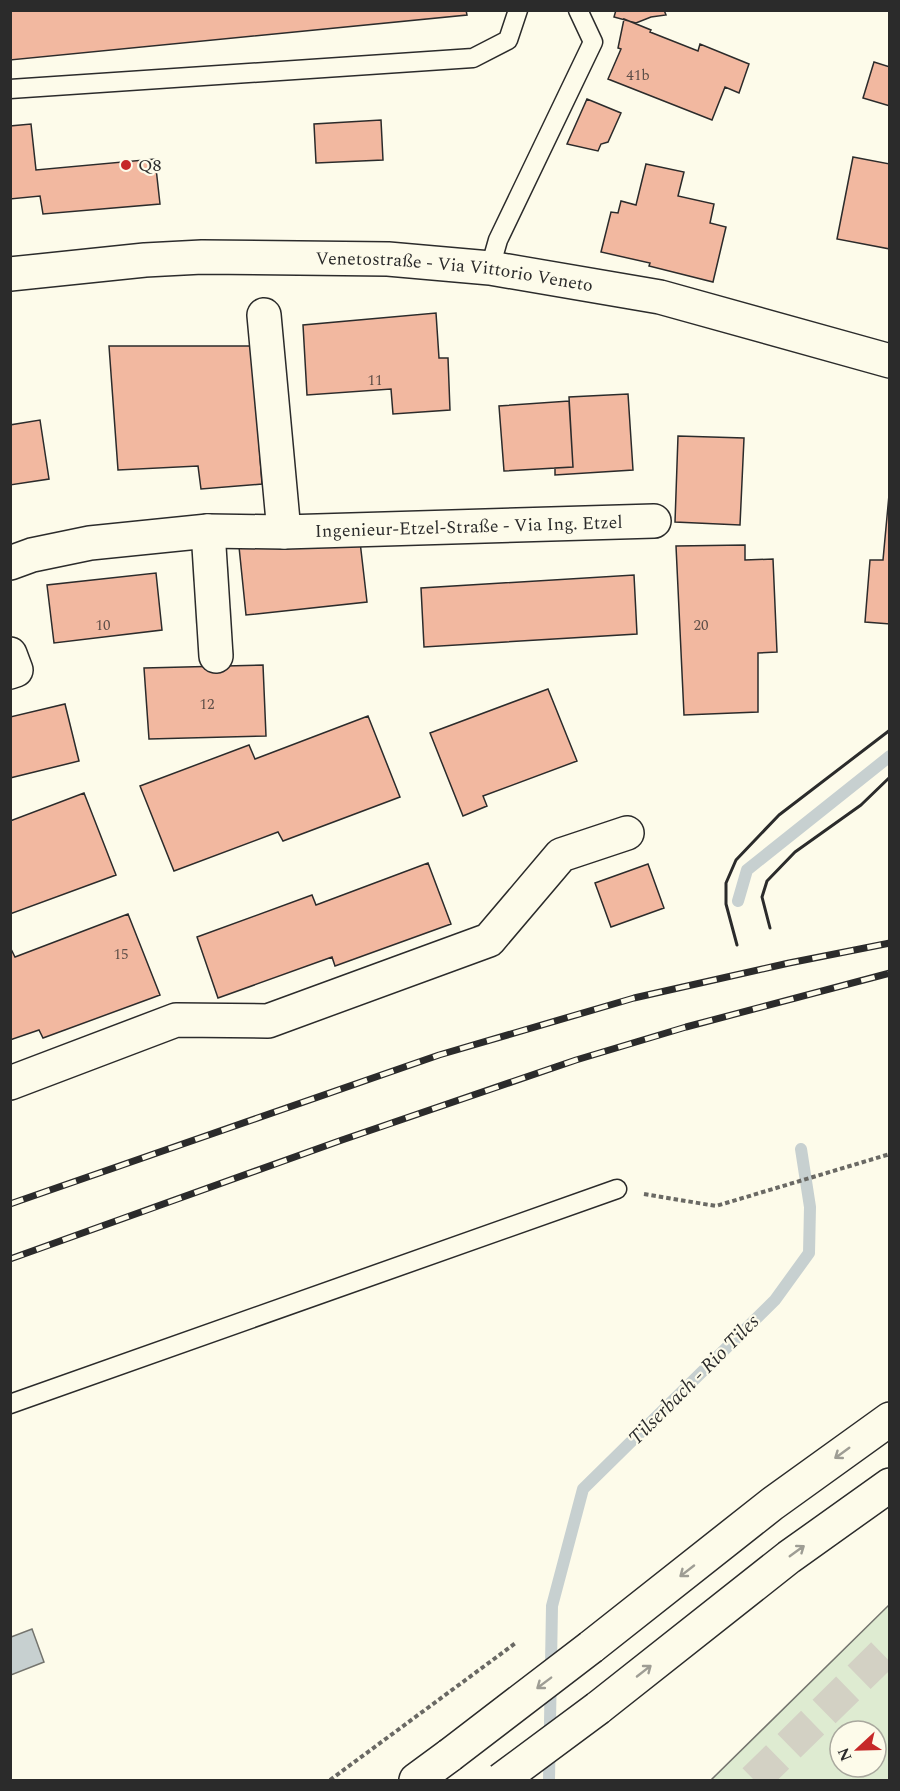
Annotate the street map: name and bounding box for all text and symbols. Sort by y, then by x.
house number: 41b [626,64,650,87]
place label: Q8 [138,152,162,179]
marker: Q8 [119,158,133,172]
street label: Venetostraße - Via Vittorio Veneto [315,245,595,299]
house number: 11 [367,369,383,392]
street label: Ingenieur-Etzel-Straße - Via Ing. Etzel [314,508,623,545]
house number: 10 [95,614,111,637]
house number: 20 [693,614,709,637]
house number: 12 [199,693,215,716]
house number: 15 [113,943,129,966]
water label: Tilserbach - Rio Tiles [622,1308,766,1452]
one-way arrow [835,1447,851,1459]
one-way arrow [788,1545,804,1557]
one-way arrow [679,1565,695,1578]
one-way arrow [635,1665,651,1678]
one-way arrow [537,1677,553,1689]
north arrow [828,1719,888,1779]
text: N [831,1744,859,1765]

